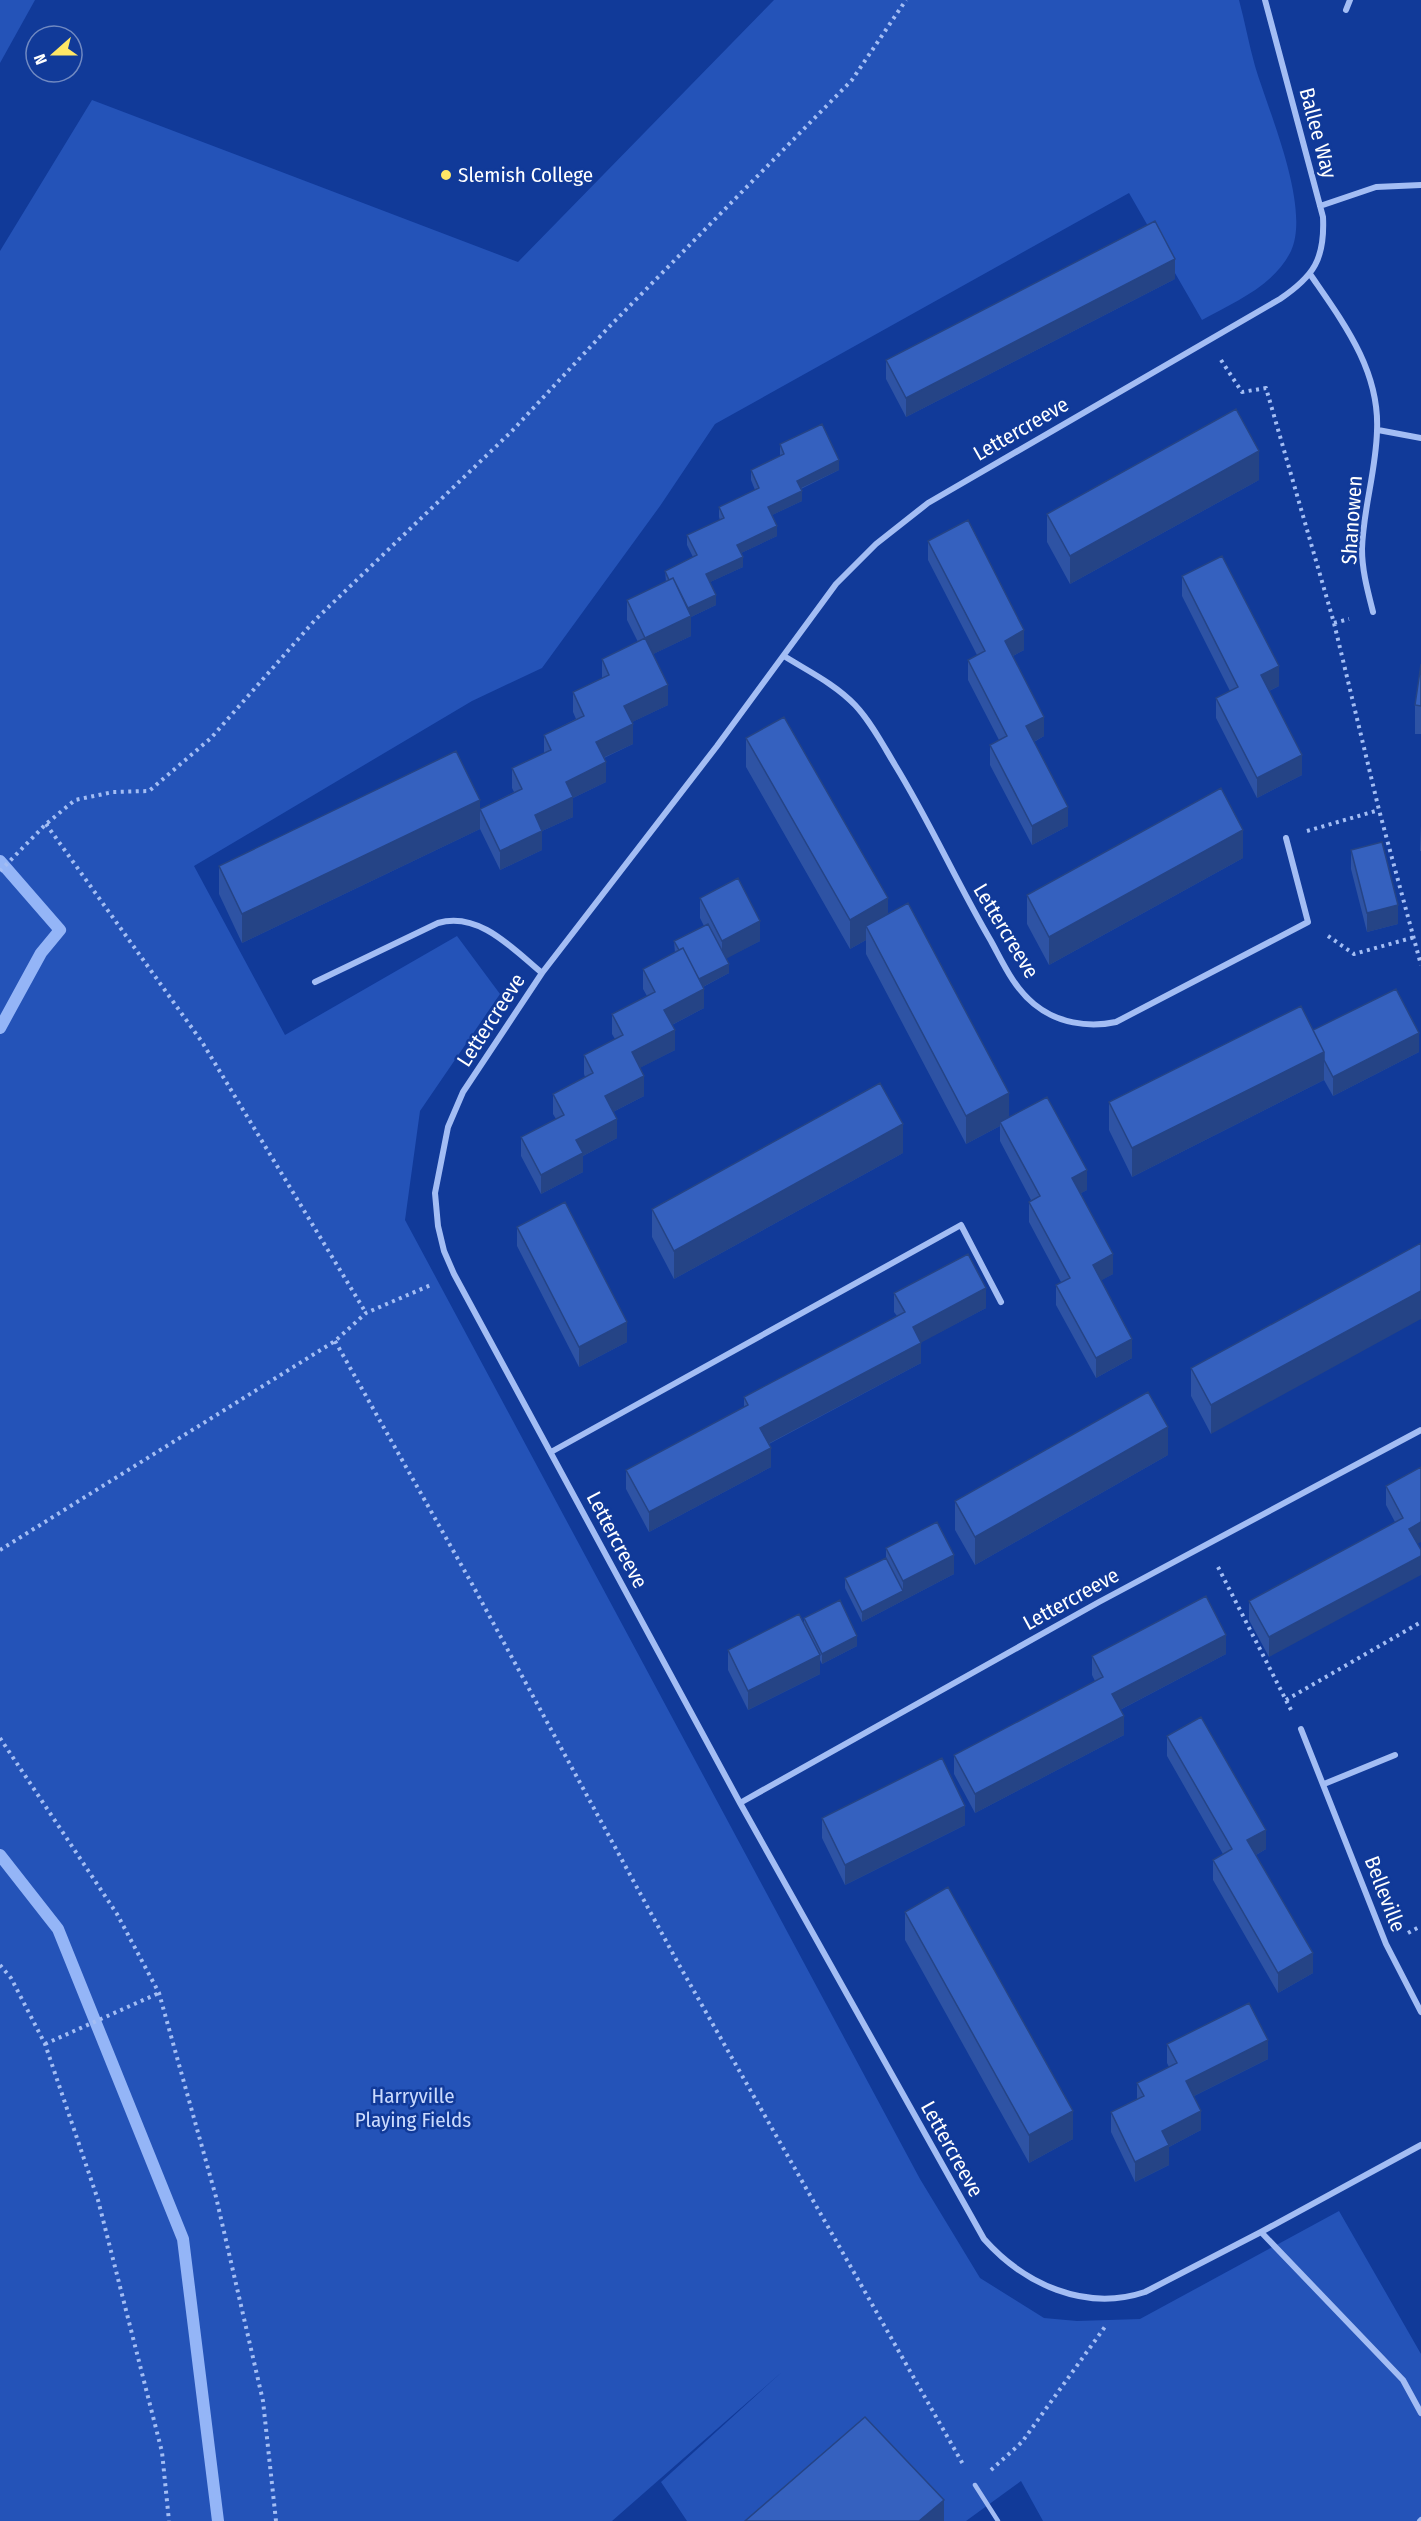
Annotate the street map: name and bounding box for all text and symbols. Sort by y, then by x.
north arrow [24,24,84,84]
text: N [30,51,51,67]
street label: Ballee Way [1293,85,1343,182]
place label: Slemish College [458,162,593,188]
marker: Slemish College [439,168,453,182]
street label: Lettercreeve [969,391,1073,467]
street label: Shanowen [1336,475,1368,565]
street label: Lettercreeve [968,879,1044,983]
street label: Lettercreeve [451,969,531,1071]
street label: Lettercreeve [581,1487,653,1593]
street label: Lettercreeve [1018,1562,1124,1636]
street label: Belleville [1359,1852,1411,1936]
park label: Harryville Playing Fields [355,2083,471,2133]
street label: Lettercreeve [915,2096,989,2202]

